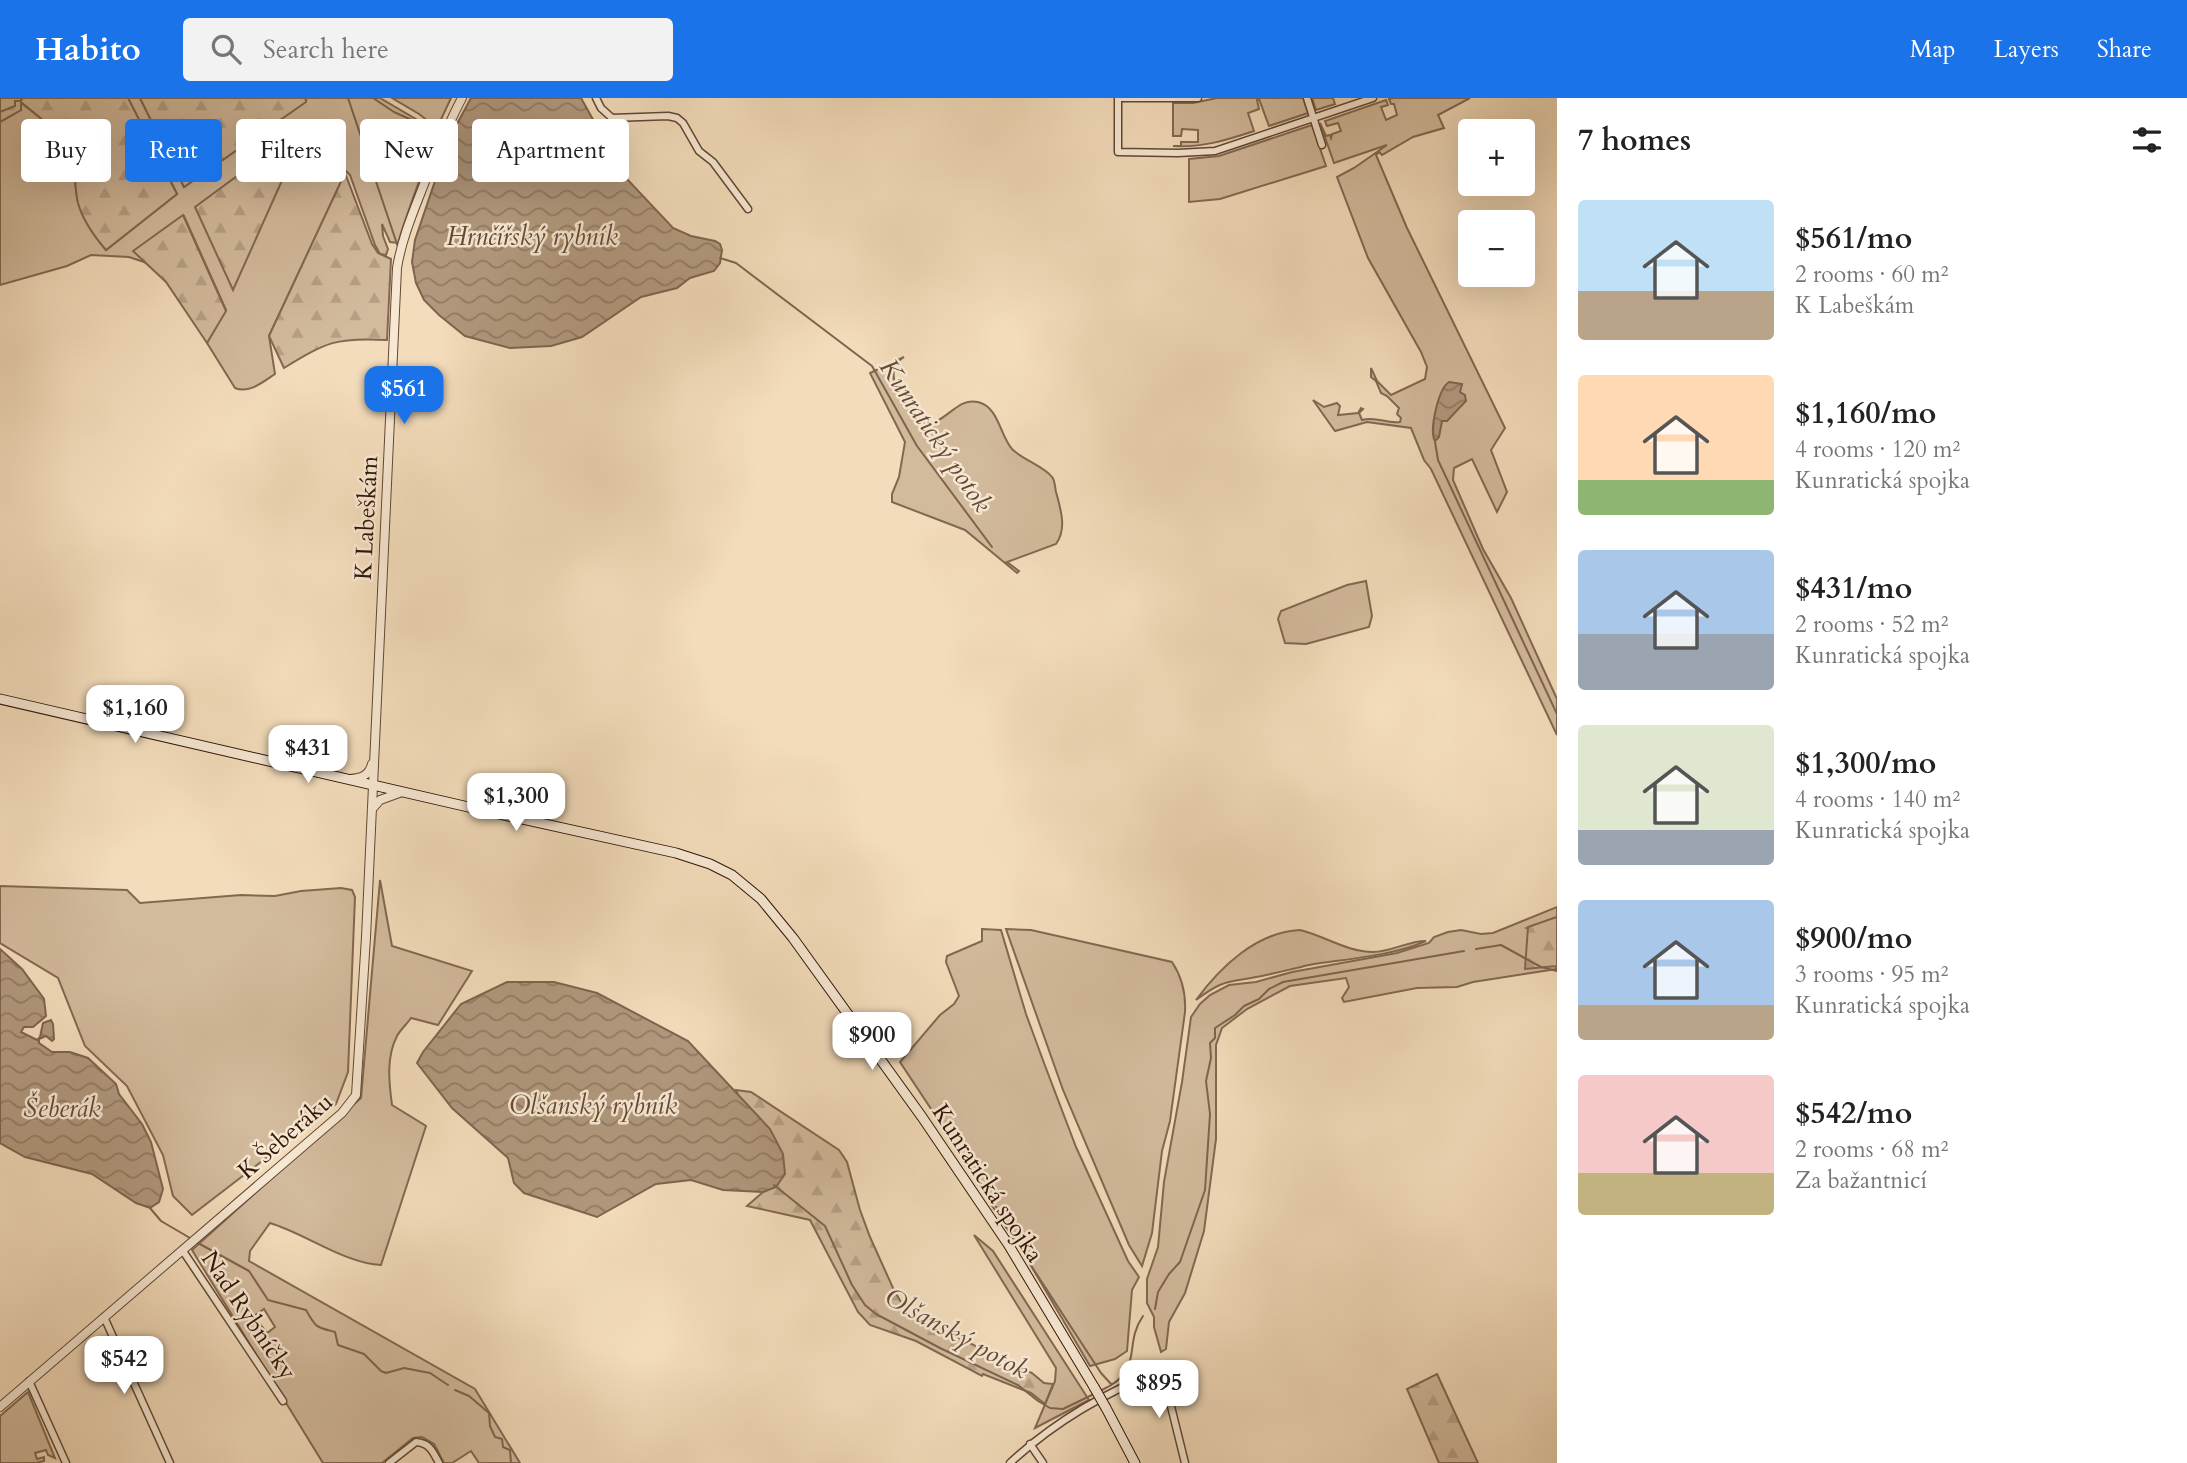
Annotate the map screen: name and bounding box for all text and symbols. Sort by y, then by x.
search box [183,18,673,81]
text: Habito [35,27,141,72]
icon: search [207,30,245,68]
text: Search here [263,32,389,67]
text: Map [1910,33,1956,66]
text: Layers [1994,33,2059,66]
text: Share [2097,33,2152,66]
chip: Buy [21,119,111,182]
chip: Rent [125,119,222,182]
chip: Filters [236,119,346,182]
chip: New [360,119,458,182]
chip: Apartment [472,119,629,182]
map controls [1458,119,1535,287]
button: + [1458,119,1535,196]
text: 7 homes [1578,120,1691,161]
icon: filters [2128,121,2166,159]
button: − [1458,210,1535,287]
text: $561/mo [1795,218,1912,259]
water label: Hrnčířský rybník [446,219,618,254]
icon: home [1634,228,1718,312]
text: 2 rooms · 60 m² [1795,259,1948,290]
text: K Labeškám [1795,290,1914,321]
water label: Kunratický potok [871,352,1000,519]
pin: $561 [363,366,445,426]
text: $561 [380,373,428,404]
text: $1,160/mo [1795,393,1936,434]
icon: home [1634,403,1718,487]
text: 4 rooms · 120 m² [1795,434,1960,465]
street label: K Labeškám [347,454,386,581]
text: Kunratická spojka [1795,465,1970,496]
text: $431/mo [1795,568,1912,609]
icon: home [1634,578,1718,662]
text: 2 rooms · 52 m² [1795,609,1948,640]
text: Kunratická spojka [1795,640,1970,671]
pin: $1,160 [78,686,192,745]
text: $1,160 [102,692,168,723]
pin: $431 [267,726,349,785]
text: $431 [284,732,332,763]
text: $1,300/mo [1795,743,1936,784]
icon: home [1634,753,1718,837]
pin: $1,300 [459,774,573,833]
text: $1,300 [483,780,549,811]
text: 4 rooms · 140 m² [1795,784,1960,815]
text: Kunratická spojka [1795,815,1970,846]
text: $900/mo [1795,918,1912,959]
icon: home [1634,928,1718,1012]
text: 3 rooms · 95 m² [1795,959,1948,990]
text: Kunratická spojka [1795,990,1970,1021]
pin: $900 [831,1012,913,1072]
text: $900 [848,1019,896,1050]
street label: K Šeberáku [231,1086,340,1187]
water label: Olšanský rybník [509,1088,677,1123]
water label: Šeberák [23,1091,101,1126]
text: $542/mo [1795,1093,1912,1134]
street label: Kunratická spojka [924,1098,1051,1269]
icon: home [1634,1103,1718,1187]
text: 2 rooms · 68 m² [1795,1134,1948,1165]
text: Za bažantnicí [1795,1165,1927,1196]
street label: Nad Rybníčky [193,1244,304,1387]
water label: Olšanský potok [878,1279,1035,1388]
pin: $542 [83,1336,165,1396]
text: $542 [100,1343,148,1374]
pin: $895 [1118,1360,1200,1420]
text: $895 [1135,1367,1183,1398]

